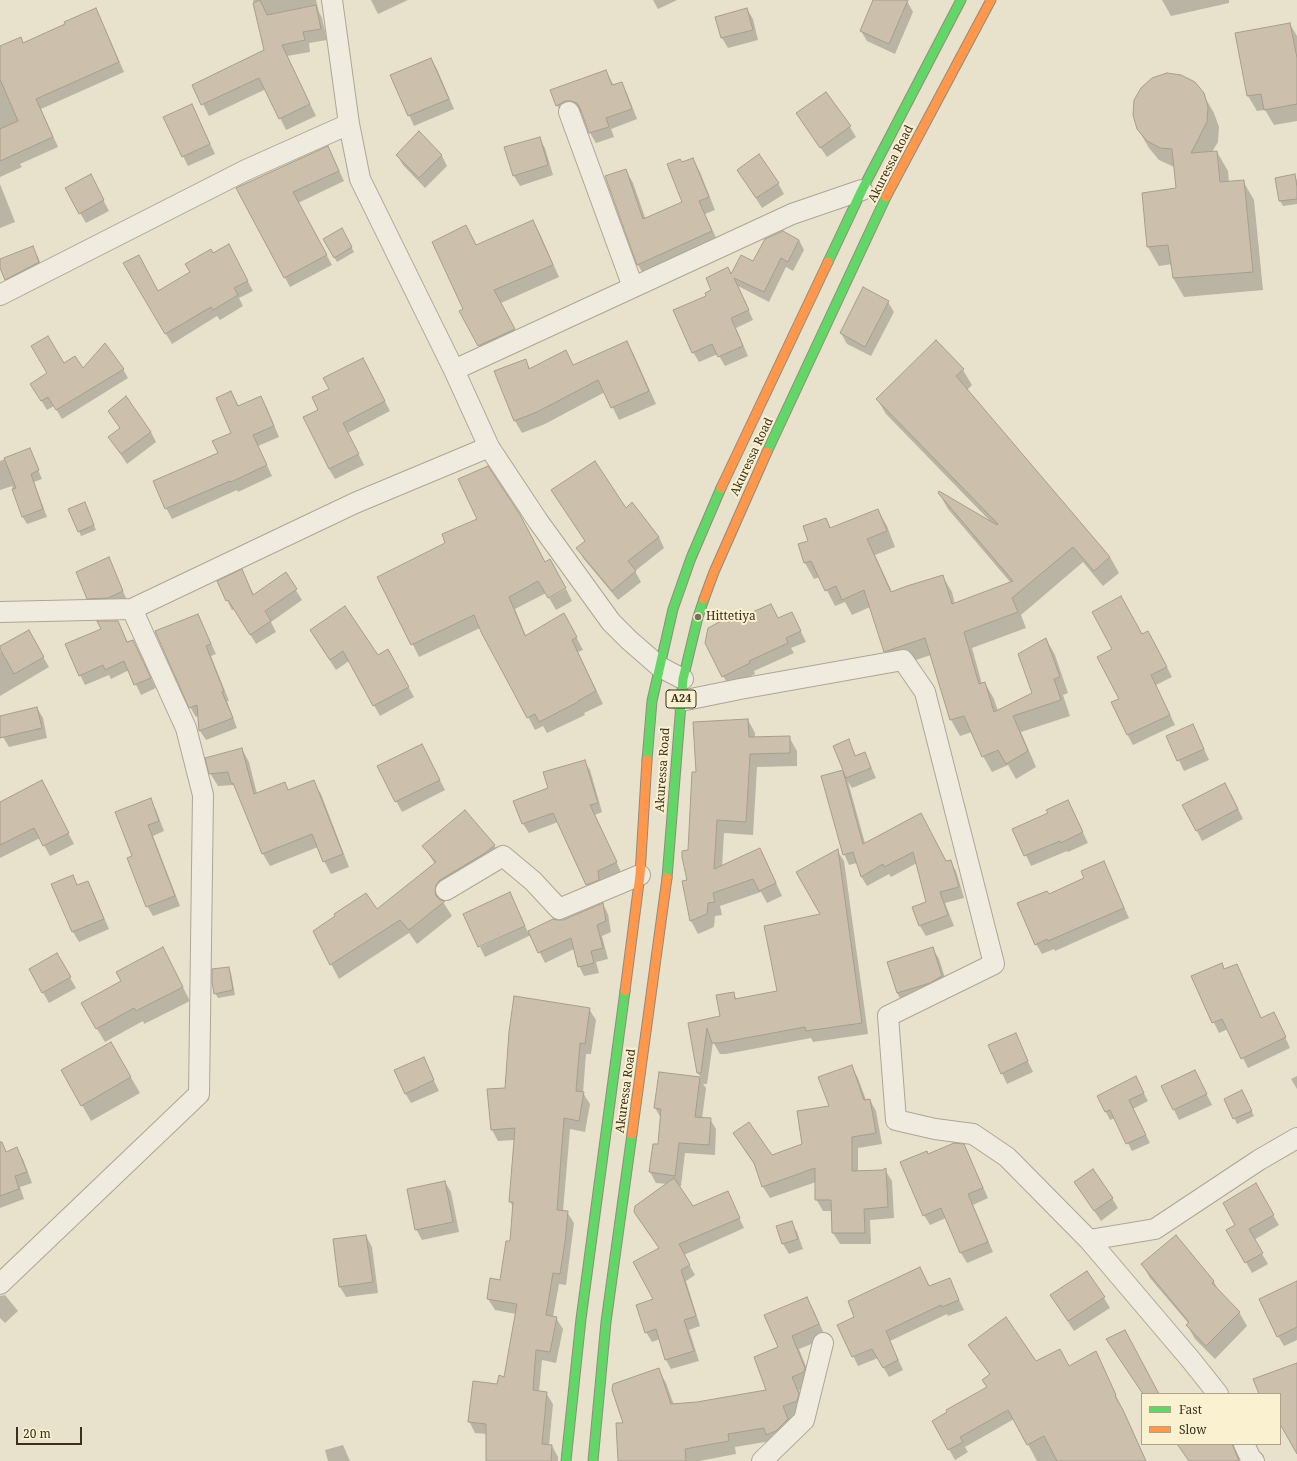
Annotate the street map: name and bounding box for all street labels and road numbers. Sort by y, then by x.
street label: Akuressa Road [865,123,917,205]
street label: Akuressa Road [728,416,776,498]
road number: A24 [666,690,696,708]
street label: Akuressa Road [653,727,673,813]
street label: Akuressa Road [613,1048,639,1134]

